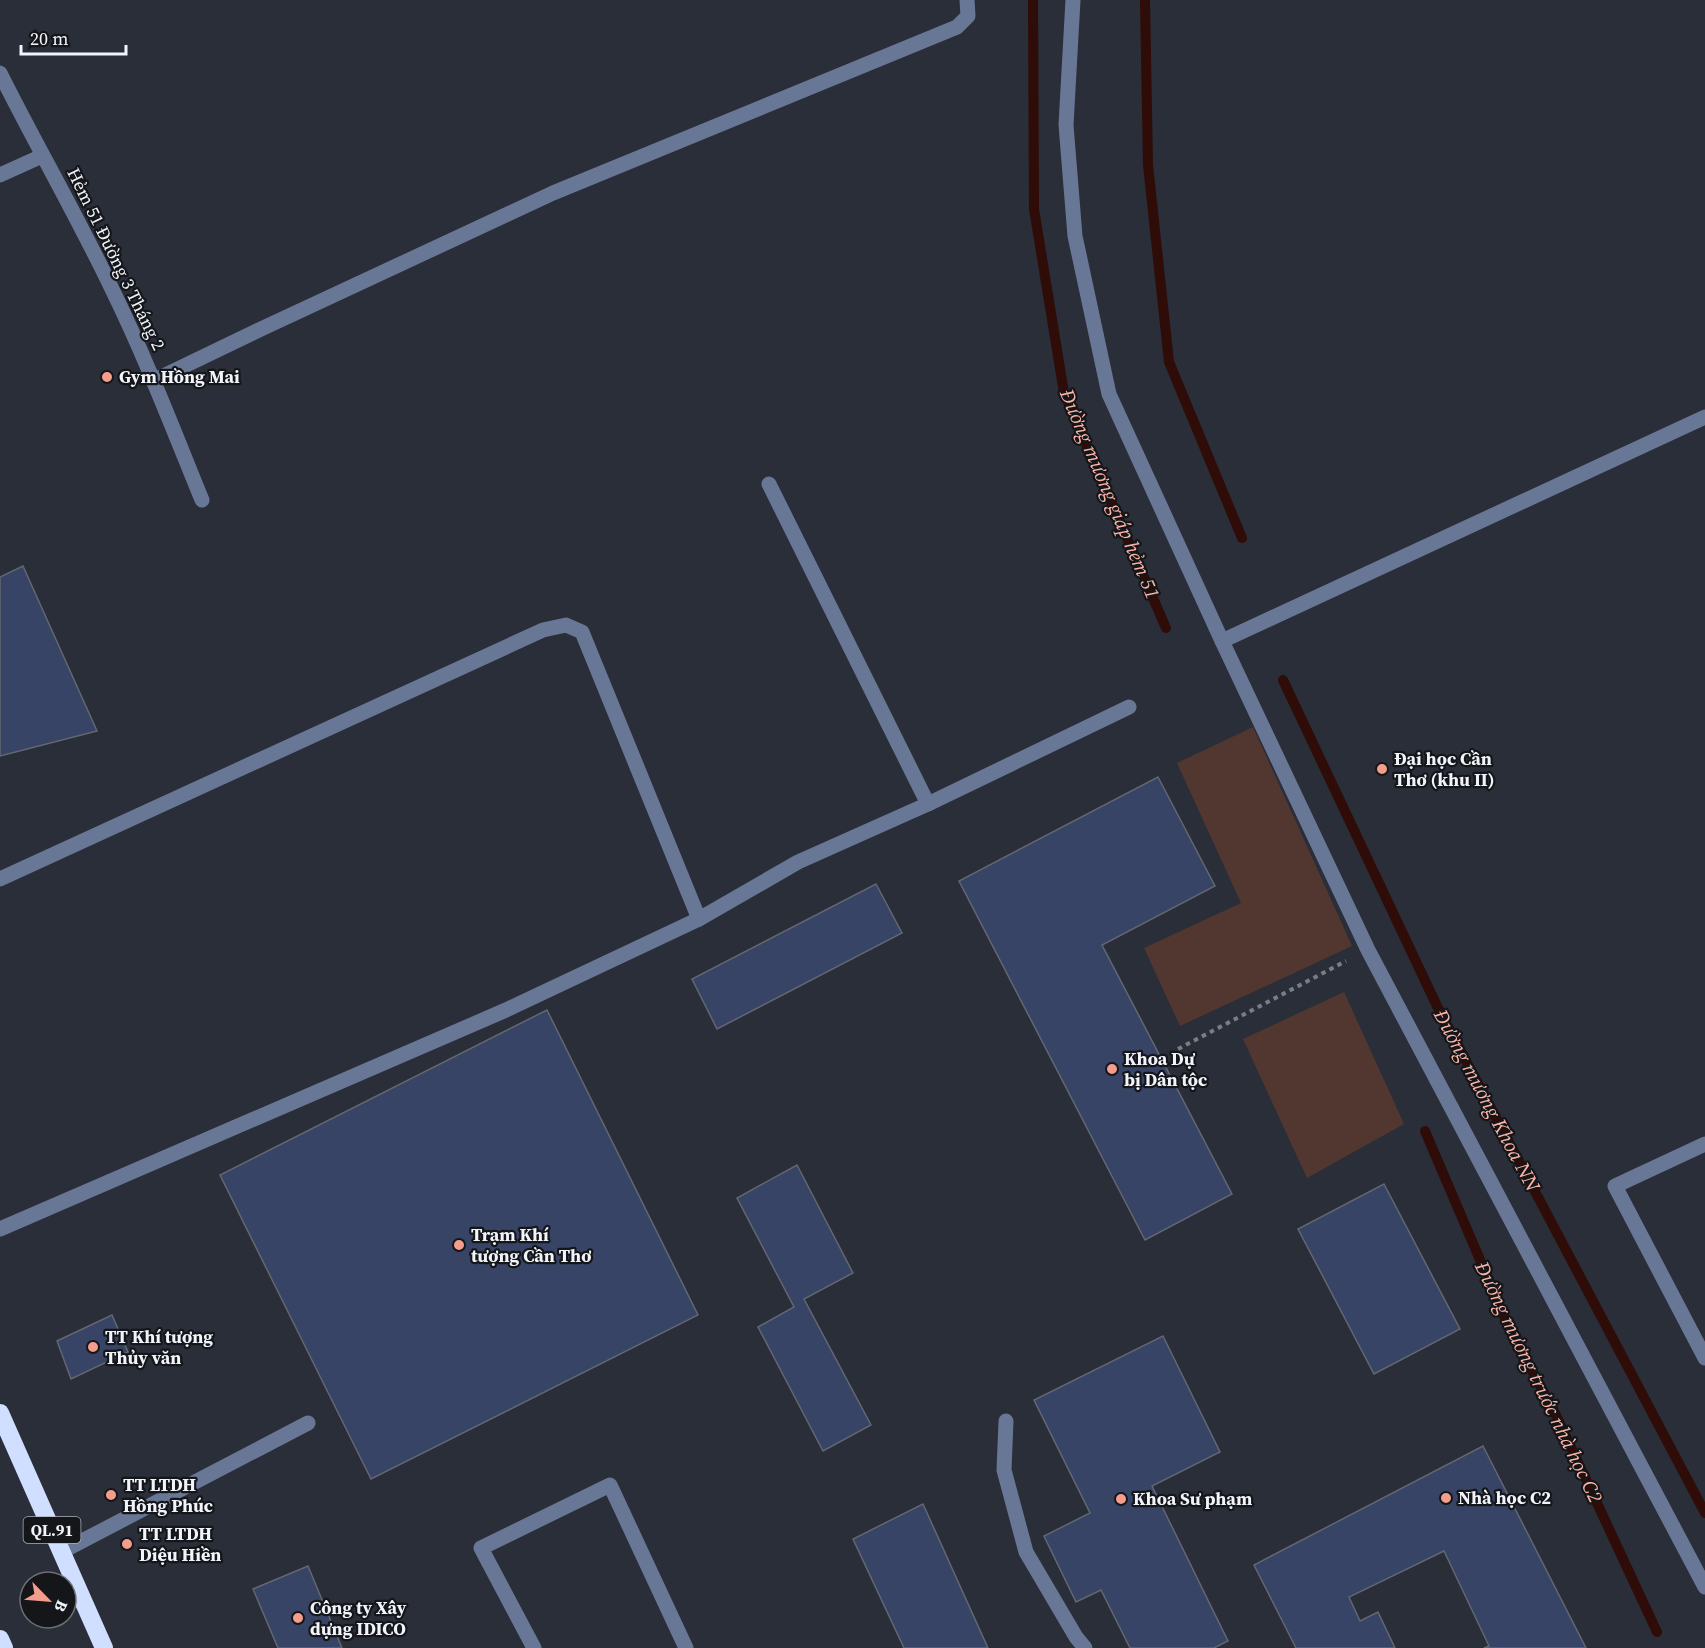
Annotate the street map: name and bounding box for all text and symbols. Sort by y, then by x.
scale bar [21,18,126,56]
text: 20 m [30,26,68,51]
street label: Hẻm 51 Đường 3 Tháng 2 [61,163,172,354]
place label: Gym Hồng Mai [119,364,240,389]
marker: Gym Hồng Mai [100,370,114,384]
water label: Đường mương giáp hẻm 51 [1053,384,1167,603]
place label: Đại học Cần Thơ (khu II) [1394,746,1495,792]
marker: Đại học Cần Thơ (khu II) [1375,762,1389,776]
water label: Đường mương Khoa NN [1427,1003,1548,1197]
place label: Khoa Dự bị Dân tộc [1124,1046,1207,1092]
marker: Khoa Dự bị Dân tộc [1105,1062,1119,1076]
place label: Trạm Khí tượng Cần Thơ [471,1222,591,1268]
marker: Trạm Khí tượng Cần Thơ [452,1238,466,1252]
water label: Đường mương trước nhà học C2 [1468,1256,1610,1508]
place label: TT Khí tượng Thủy văn [105,1324,213,1370]
marker: TT Khí tượng Thủy văn [86,1340,100,1354]
place label: TT LTDH Hồng Phúc [123,1472,213,1518]
place label: Nhà học C2 [1458,1485,1551,1510]
place label: Khoa Sư phạm [1133,1486,1252,1511]
marker: TT LTDH Hồng Phúc [104,1488,118,1502]
marker: Nhà học C2 [1439,1491,1453,1505]
marker: Khoa Sư phạm [1114,1492,1128,1506]
road number: QL.91 [23,1517,80,1543]
place label: TT LTDH Diệu Hiền [139,1521,221,1567]
marker: TT LTDH Diệu Hiền [120,1537,134,1551]
north arrow [18,1570,78,1630]
place label: Công ty Xây dựng IDICO [310,1595,407,1641]
text: B [49,1597,74,1616]
marker: Công ty Xây dựng IDICO [291,1611,305,1625]

